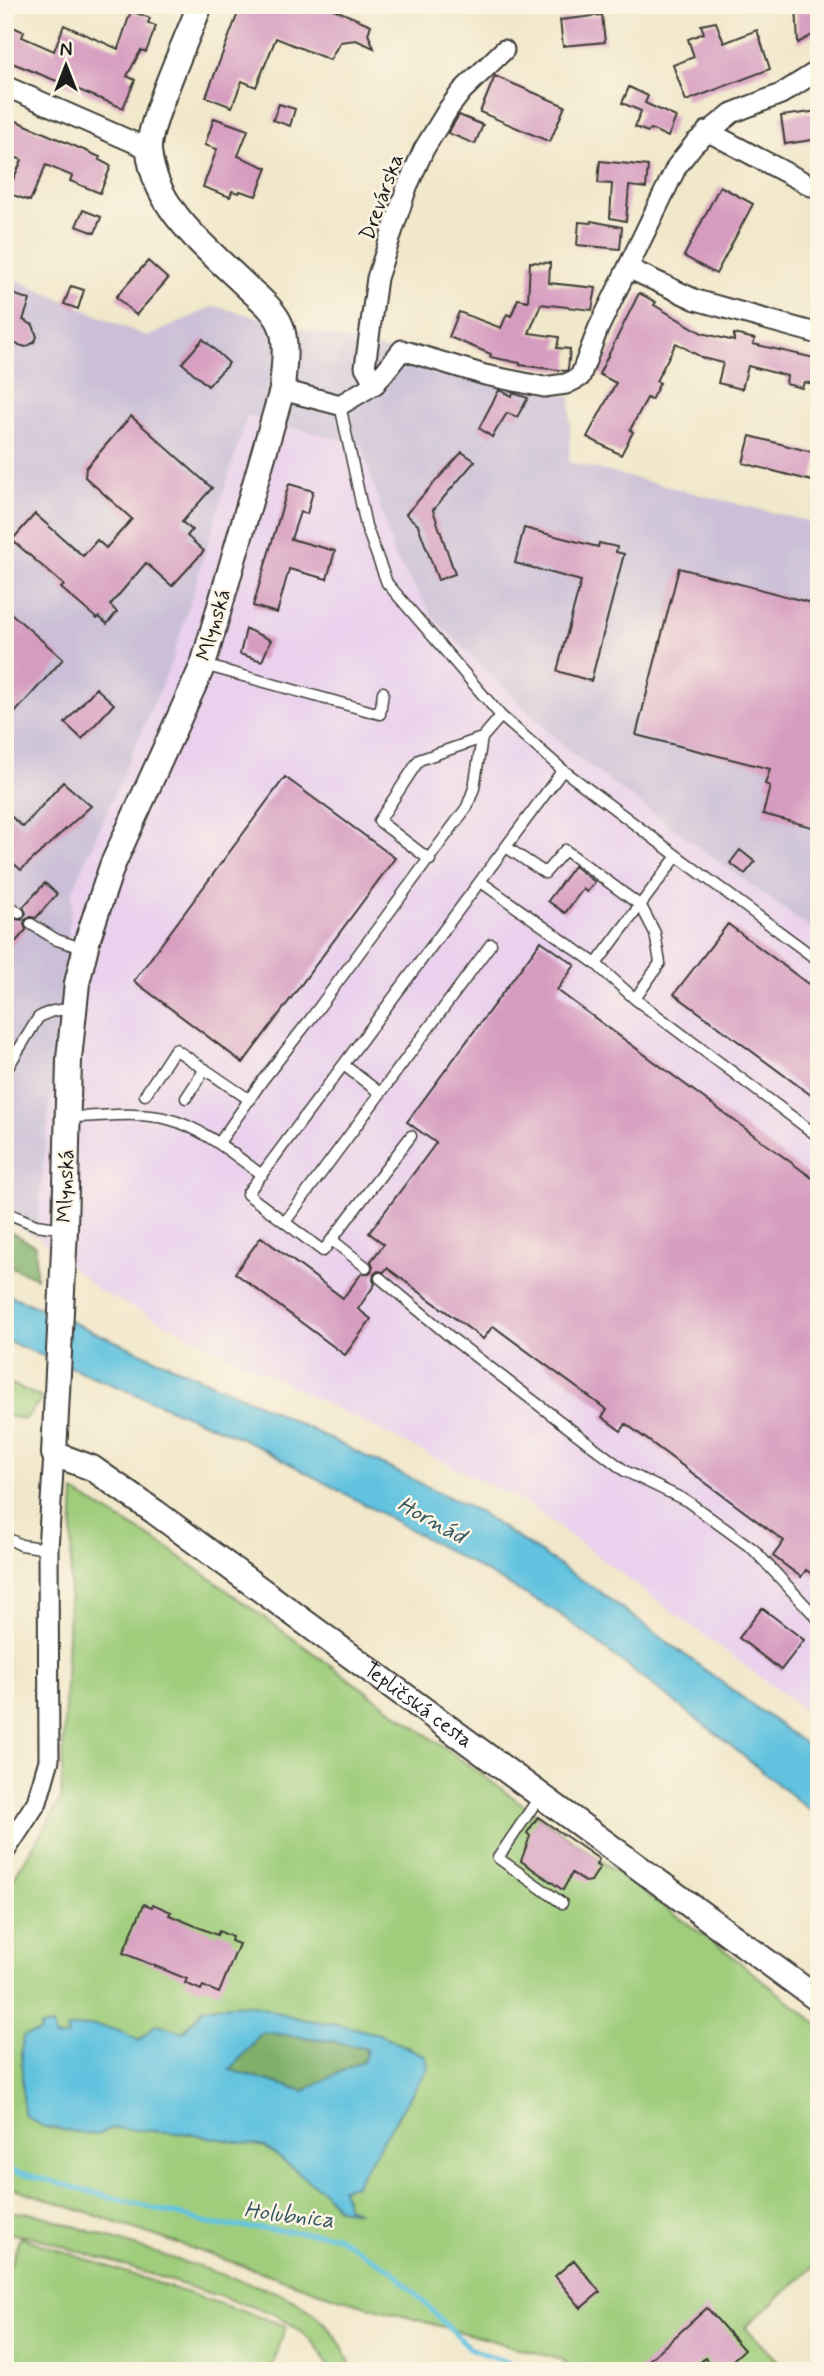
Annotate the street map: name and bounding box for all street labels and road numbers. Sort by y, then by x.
street label: Drevárska [353,150,411,244]
street label: Mlynská [190,586,238,664]
street label: Mlynská [51,1149,81,1223]
street label: Tepličská cesta [358,1656,478,1755]

